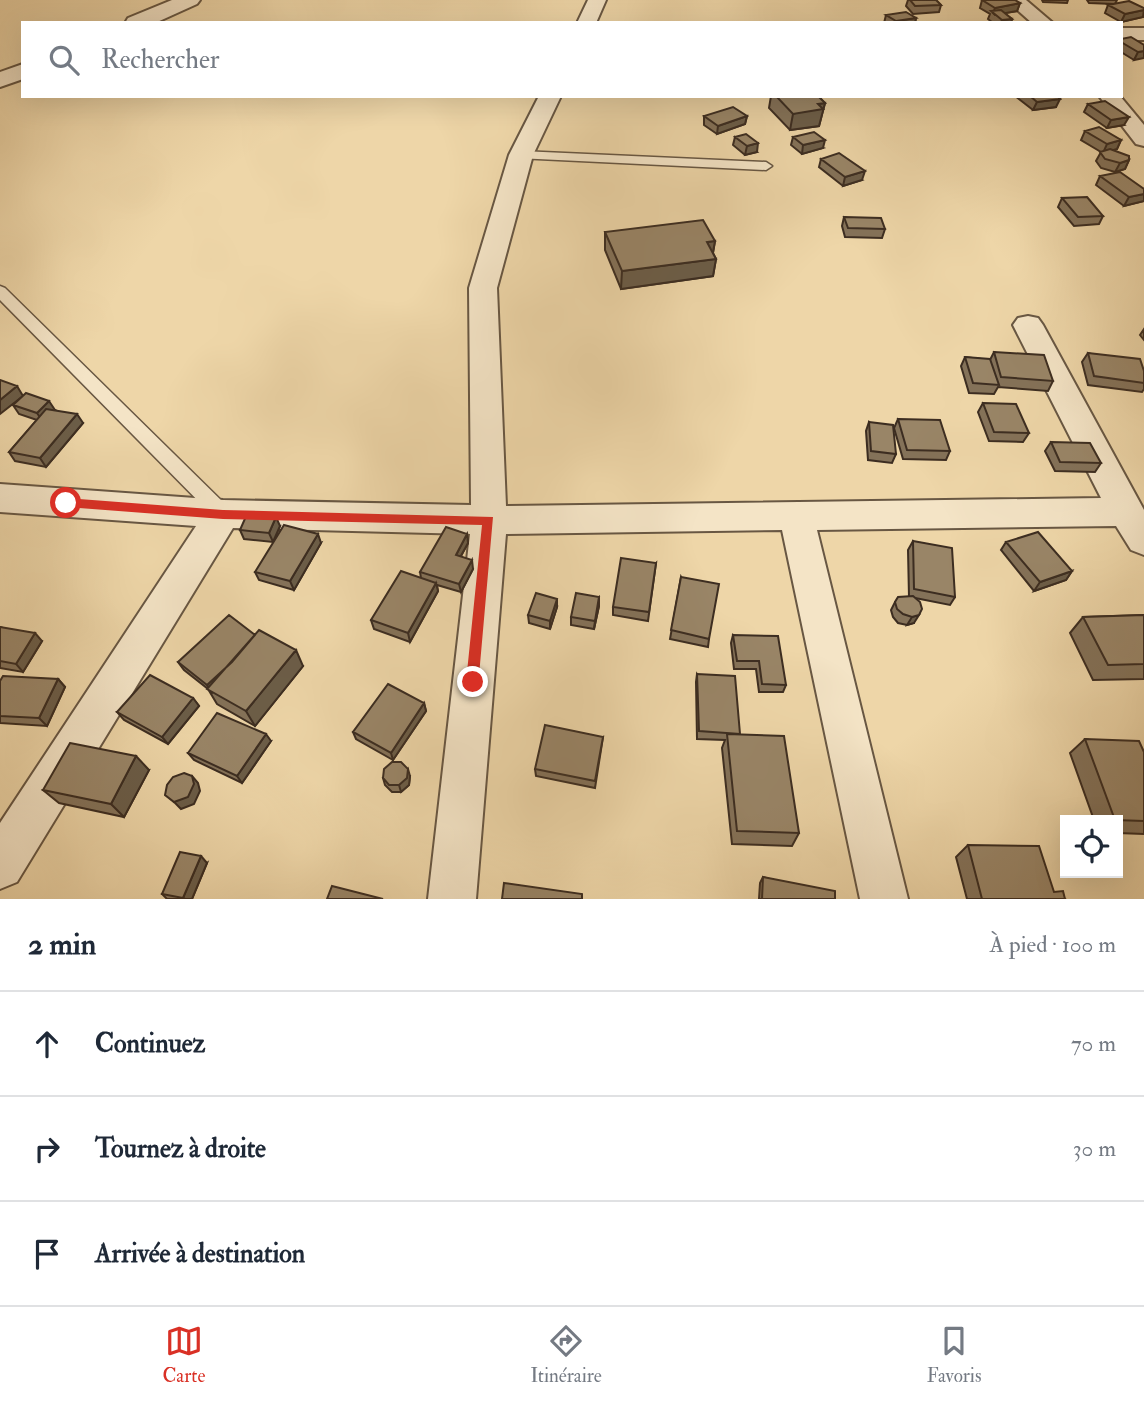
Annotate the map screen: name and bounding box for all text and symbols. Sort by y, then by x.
search box [21,21,1123,98]
icon: search [45,41,83,79]
text: Rechercher [101,44,220,76]
route start [50,487,81,518]
route end [457,666,488,697]
map controls [1060,815,1123,878]
button: locate [1060,815,1123,878]
text: 2 min [28,926,96,963]
text: À pied · 100 m [990,930,1116,959]
icon: ahead [28,1025,66,1063]
text: Continuez [95,1028,205,1060]
text: 70 m [1071,1029,1116,1058]
icon: right [28,1130,66,1168]
text: Tournez à droite [95,1133,266,1165]
text: 30 m [1073,1134,1116,1163]
icon: arrive [28,1235,66,1273]
text: Arrivée à destination [95,1238,305,1270]
tab: Carte [163,1322,205,1388]
tab: Itinéraire [530,1322,602,1388]
tab: Favoris [927,1322,981,1388]

